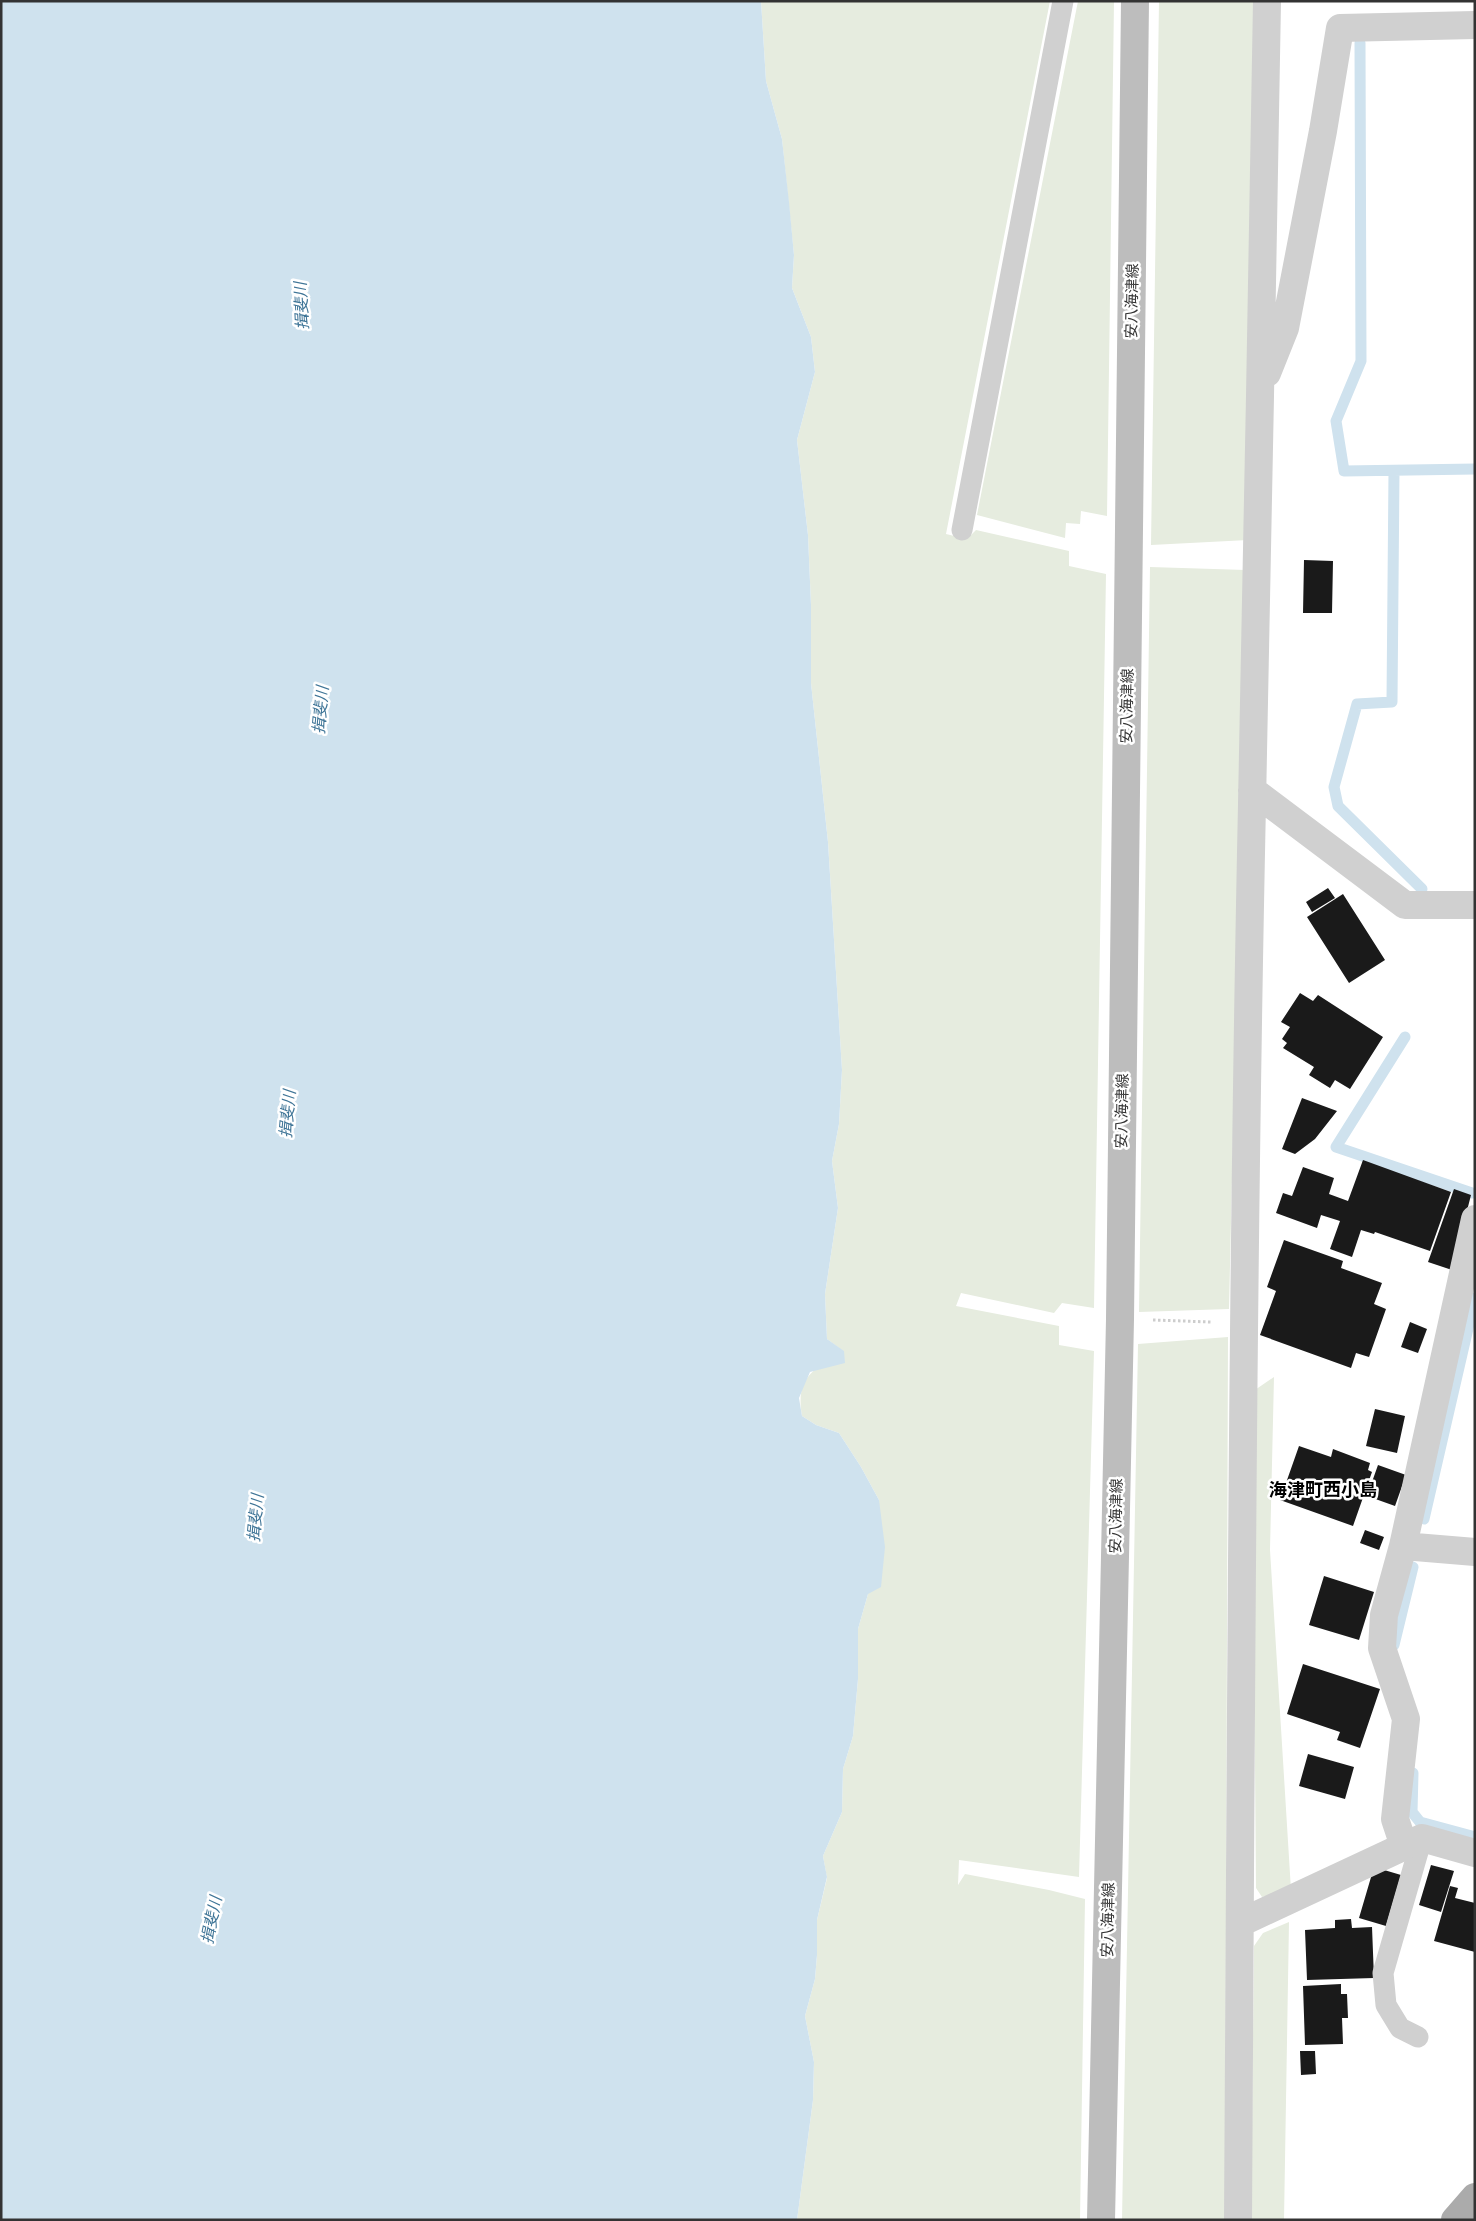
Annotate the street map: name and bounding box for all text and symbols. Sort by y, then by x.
street label: 安八海津線 [1121,263,1141,339]
water label: 揖斐川 [290,280,311,330]
street label: 安八海津線 [1116,668,1136,744]
water label: 揖斐川 [308,683,331,735]
street label: 安八海津線 [1111,1073,1131,1149]
water label: 揖斐川 [275,1087,298,1139]
street label: 安八海津線 [1105,1478,1125,1554]
district label: 海津町西小島 [1269,1478,1377,1500]
water label: 揖斐川 [243,1491,266,1543]
street label: 安八海津線 [1097,1882,1117,1958]
water label: 揖斐川 [197,1893,225,1945]

